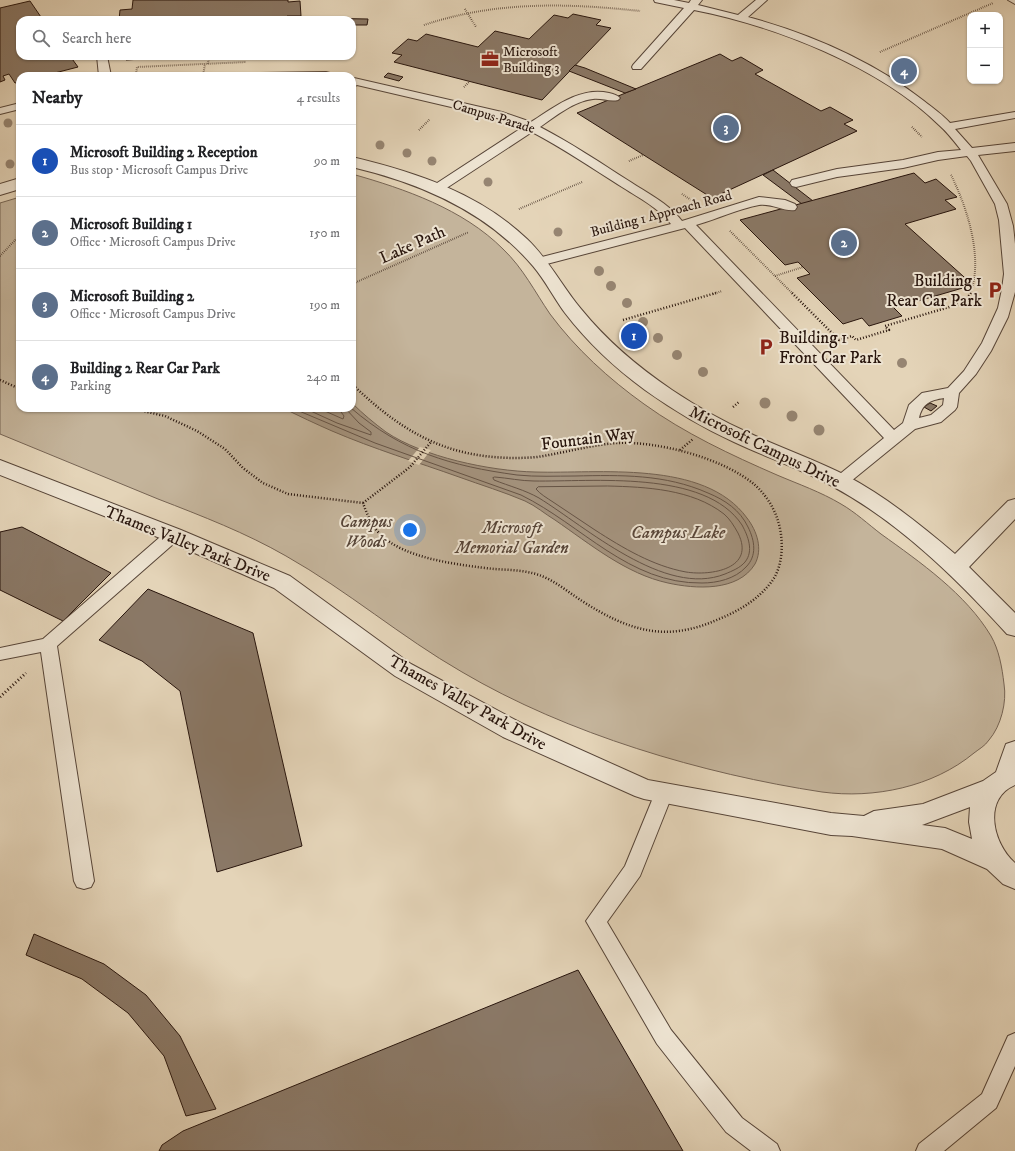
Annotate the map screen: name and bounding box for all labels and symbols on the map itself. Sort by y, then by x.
place label: Microsoft Building 3 [503,43,559,77]
office icon: Microsoft Building 3 [480,49,500,69]
pin: 4 [891,56,917,86]
street label: Campus Parade [450,96,537,138]
pin: 3 [713,113,739,143]
street label: Building 1 Approach Road [589,186,734,241]
street label: Lake Path [376,221,449,269]
pin: 2 [831,228,857,258]
place label: Building 1 Rear Car Park [886,270,983,312]
parking icon: Building 1 Rear Car Park [985,280,1005,300]
pin: 1 [621,321,647,351]
place label: Building 1 Front Car Park [779,327,882,369]
parking icon: Building 1 Front Car Park [756,337,776,357]
street label: Microsoft Campus Drive [685,401,844,493]
street label: Fountain Way [540,422,637,456]
street label: Thames Valley Park Drive [101,501,274,587]
park label: Campus Woods [340,511,393,553]
park label: Microsoft Memorial Garden [454,517,569,559]
your location [400,520,420,540]
water label: Campus Lake [631,522,726,544]
street label: Thames Valley Park Drive [385,650,550,755]

